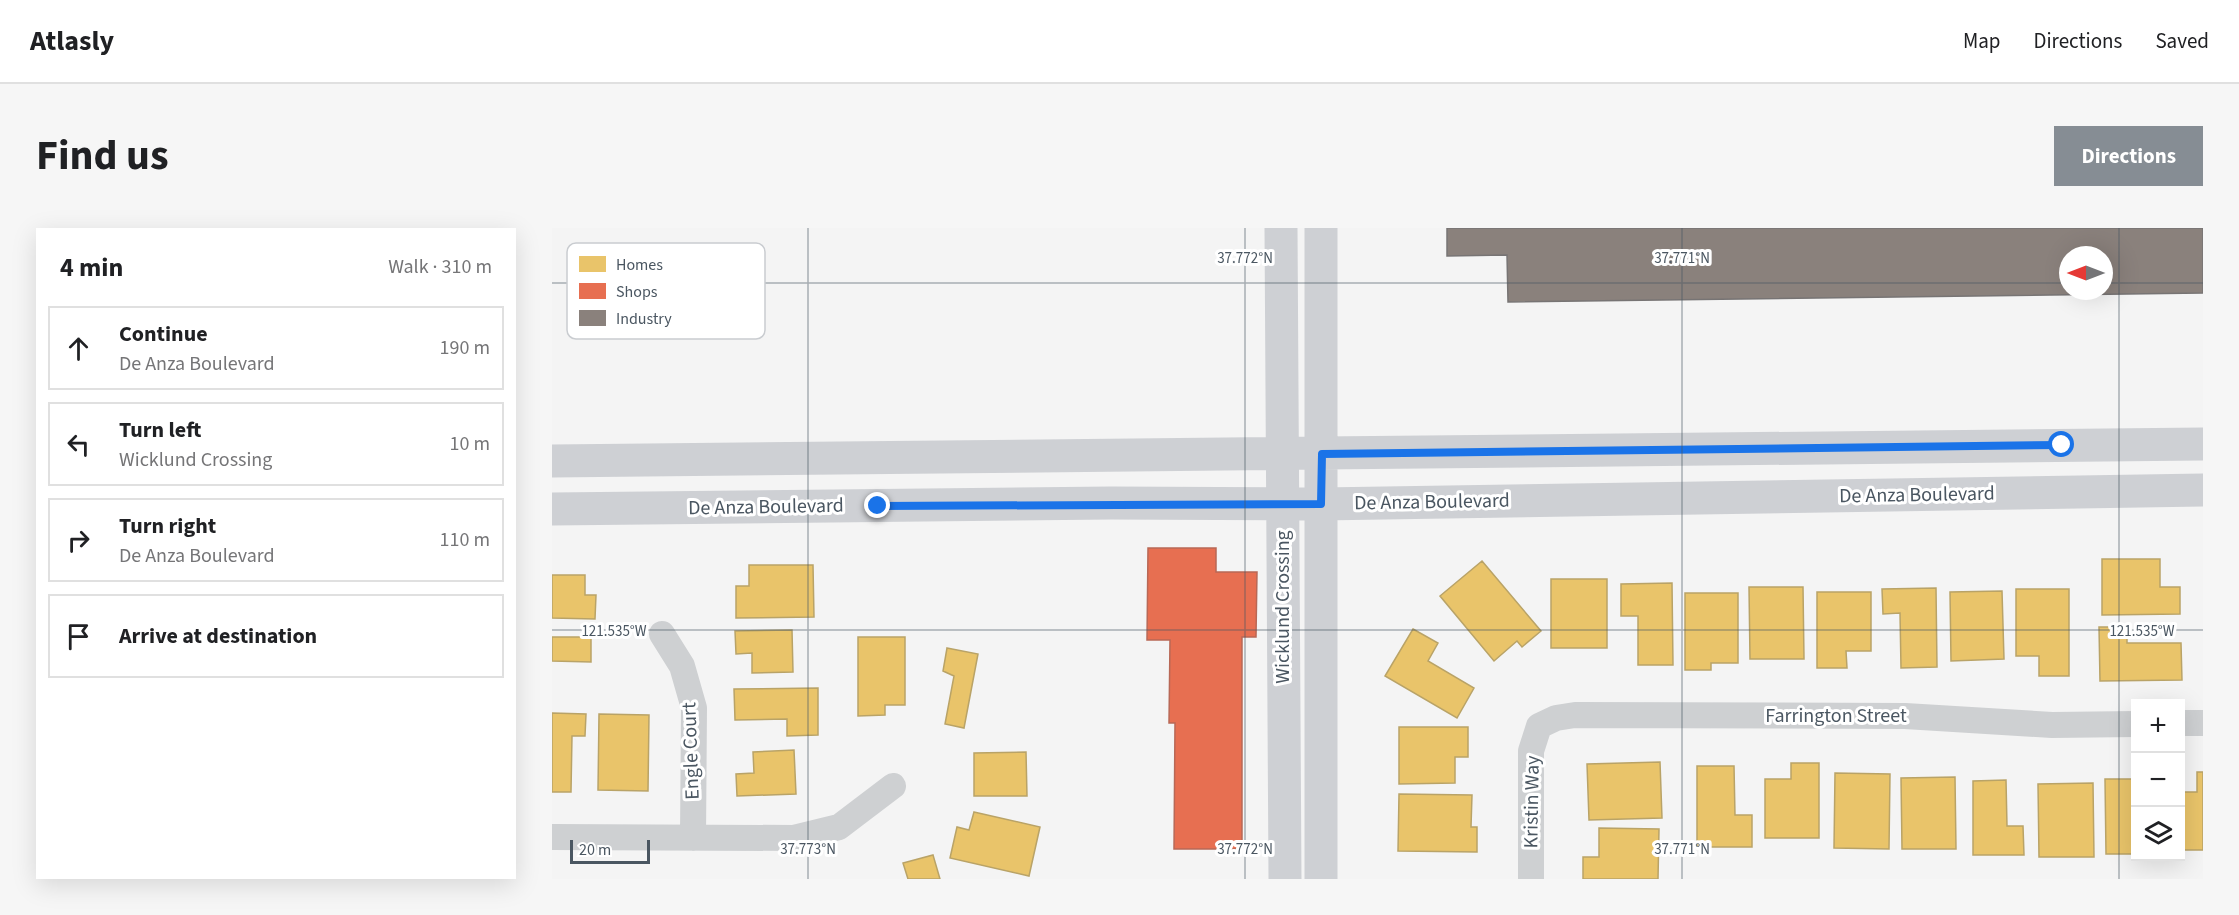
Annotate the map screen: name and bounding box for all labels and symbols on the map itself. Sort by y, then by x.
legend [567,243,765,339]
north arrow [2059,246,2113,300]
text: 37.772°N [1217,248,1273,269]
text: 37.771°N [1654,248,1710,269]
text: Homes [616,254,663,276]
text: Shops [616,281,658,303]
text: Industry [616,308,672,330]
route start [2048,431,2074,457]
street label: De Anza Boulevard [1839,480,1995,510]
street label: De Anza Boulevard [1354,487,1510,517]
street label: De Anza Boulevard [688,492,844,522]
route end [864,492,890,518]
street label: Wicklund Crossing [1269,530,1297,684]
text: 121.535°W [581,621,647,642]
text: 121.535°W [2109,621,2175,642]
street label: Engle Court [675,702,707,800]
street label: Farrington Street [1765,702,1907,730]
street label: Kristin Way [1517,755,1547,849]
scale bar [570,837,650,864]
text: 37.773°N [780,839,836,860]
text: 37.772°N [1217,839,1273,860]
text: 37.771°N [1654,839,1710,860]

